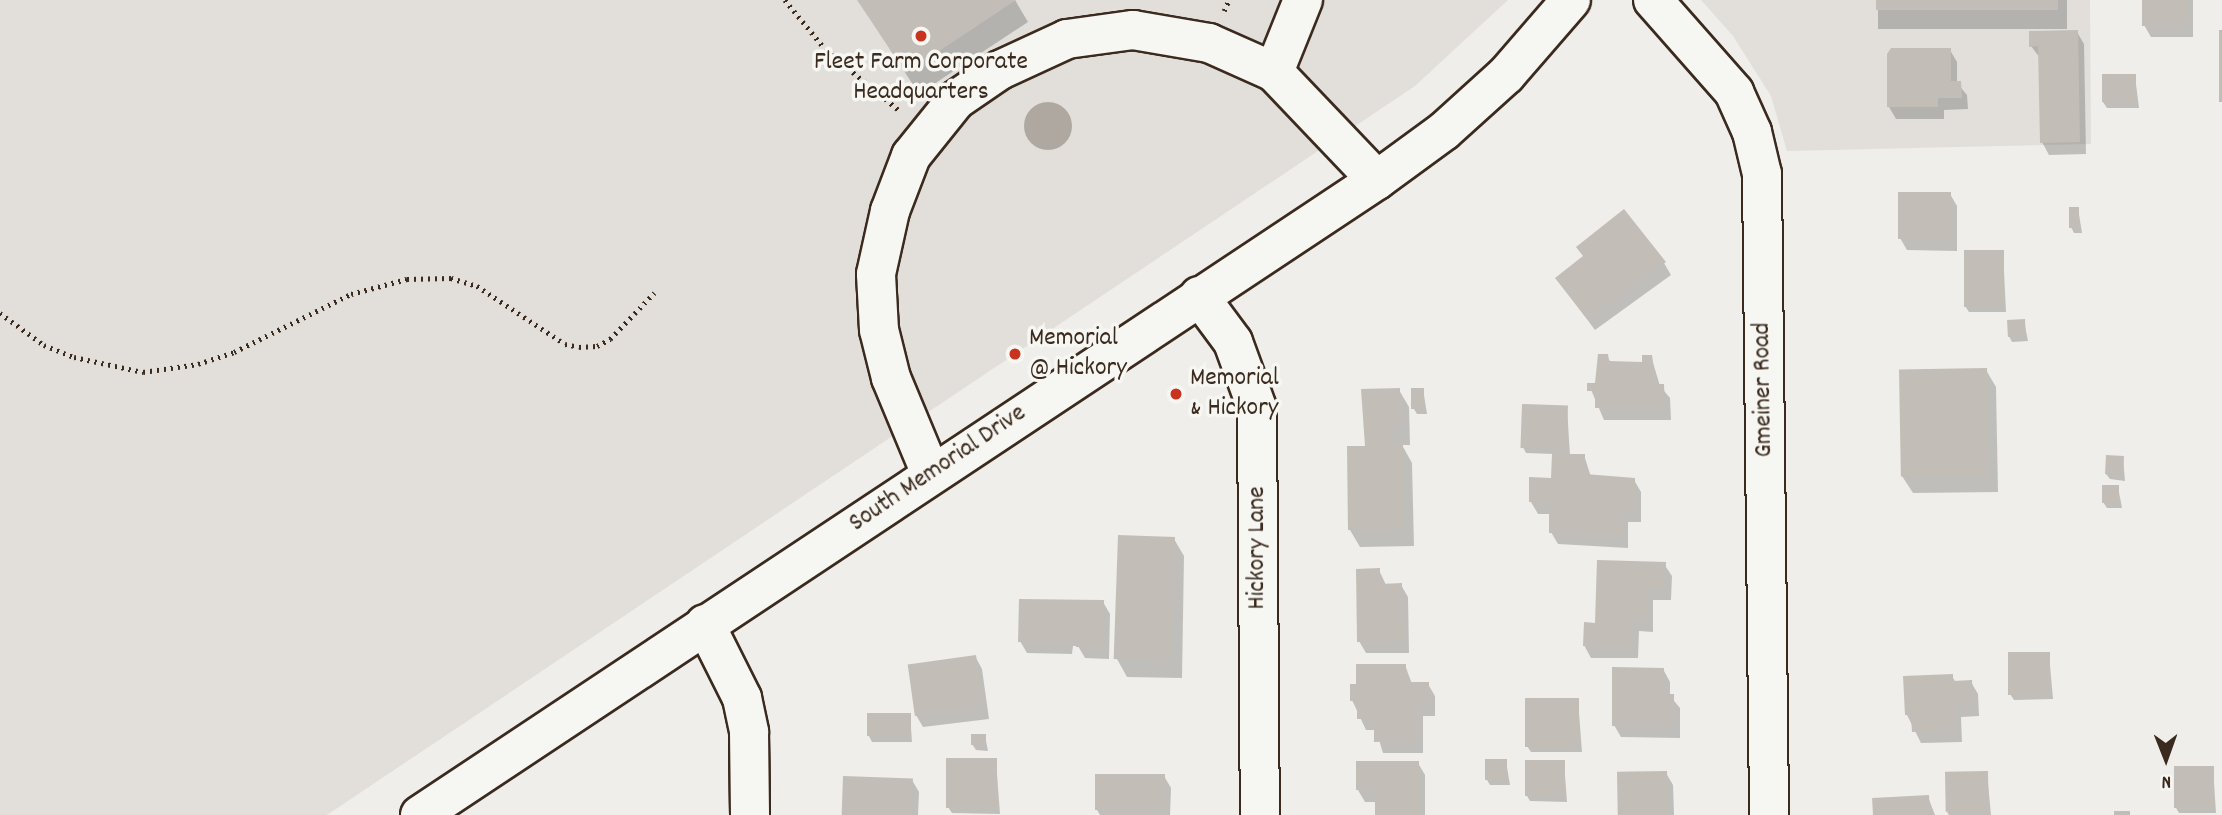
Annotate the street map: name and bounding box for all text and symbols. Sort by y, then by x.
marker: Fleet Farm Corporate Headquarters [913,28,929,44]
place label: Fleet Farm Corporate Headquarters [814,47,1028,108]
street label: Gmeiner Road [1747,322,1781,458]
place label: Memorial @ Hickory [1029,323,1127,384]
marker: Memorial @ Hickory [1007,346,1023,362]
place label: Memorial & Hickory [1190,363,1279,424]
marker: Memorial & Hickory [1168,386,1184,402]
street label: South Memorial Drive [844,398,1032,540]
street label: Hickory Lane [1242,486,1274,610]
north arrow [2131,724,2201,794]
text: N [2161,767,2171,794]

